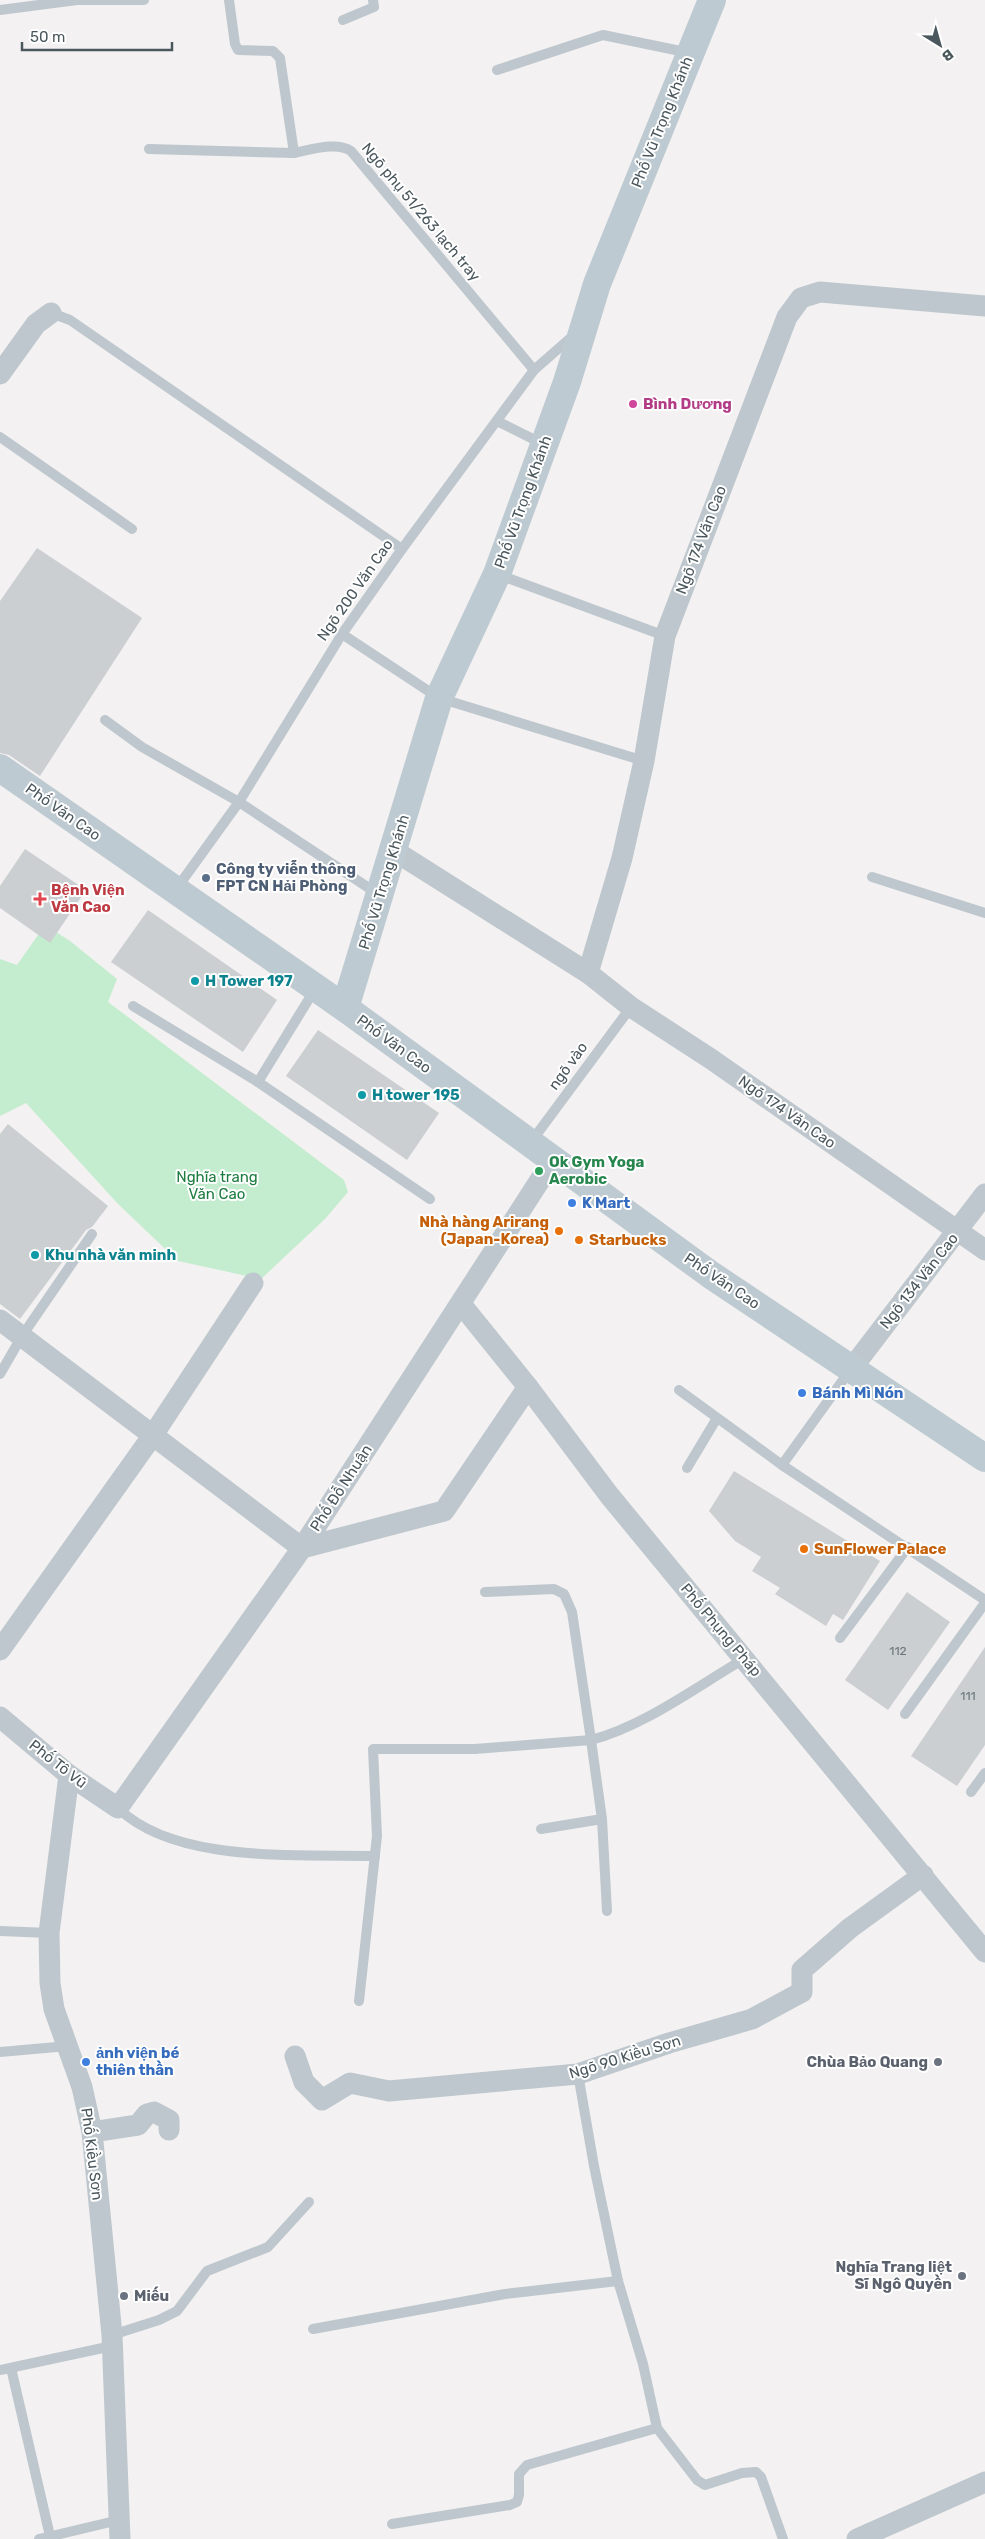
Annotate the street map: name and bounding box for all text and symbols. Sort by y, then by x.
scale bar [22,20,172,52]
north arrow [915,20,965,70]
text: 50 m [30,28,65,46]
text: B [938,45,957,65]
street label: Phố Vũ Trọng Khánh [627,54,697,190]
street label: Ngõ phụ 51/263 lạch tray [358,139,484,285]
place label: Bình Dương [643,395,732,413]
marker: Bình Dương [627,398,639,410]
street label: Phố Vũ Trọng Khánh [490,433,555,571]
street label: Ngõ 174 Văn Cao [672,483,730,597]
street label: Ngõ 200 Văn Cao [313,536,397,644]
street label: Phố Văn Cao [22,779,104,844]
street label: Phố Vũ Trọng Khánh [355,812,413,952]
place label: Công ty viễn thông FPT CN Hải Phòng [216,860,356,895]
marker: Công ty viễn thông FPT CN Hải Phòng [200,872,212,884]
place label: Bệnh Viện Văn Cao [51,881,125,916]
marker: Bệnh Viện Văn Cao [33,892,47,906]
place label: H Tower 197 [205,972,293,990]
marker: H Tower 197 [189,975,201,987]
street label: Phố Văn Cao [353,1011,435,1077]
street label: ngõ vào [545,1039,591,1093]
street label: Ngõ 174 Văn Cao [735,1072,839,1152]
place label: H tower 195 [372,1086,460,1104]
marker: H tower 195 [356,1089,368,1101]
place label: Ok Gym Yoga Aerobic [549,1153,644,1188]
marker: Ok Gym Yoga Aerobic [533,1165,545,1177]
park label: Nghĩa trang Văn Cao [176,1168,258,1203]
place label: K Mart [582,1194,630,1212]
marker: K Mart [566,1197,578,1209]
place label: Nhà hàng Arirang (Japan-Korea) [419,1213,549,1248]
marker: Nhà hàng Arirang (Japan-Korea) [553,1225,565,1237]
street label: Ngõ 134 Văn Cao [876,1230,962,1332]
place label: Starbucks [589,1231,666,1249]
marker: Starbucks [573,1234,585,1246]
place label: Khu nhà văn minh [45,1246,176,1264]
marker: Khu nhà văn minh [29,1249,41,1261]
street label: Phố Văn Cao [681,1249,763,1313]
place label: Bánh Mì Nón [812,1384,904,1402]
marker: Bánh Mì Nón [796,1387,808,1399]
street label: Phố Đỗ Nhuận [306,1441,376,1535]
place label: SunFlower Palace [814,1540,946,1558]
marker: SunFlower Palace [798,1543,810,1555]
street label: Phố Phụng Pháp [677,1580,765,1680]
house number: 112 [889,1644,907,1658]
house number: 111 [960,1689,976,1703]
street label: Phố Tô Vũ [26,1736,90,1792]
street label: Ngõ 90 Kiều Sơn [567,2031,683,2083]
place label: ảnh viện bé thiên thần [96,2044,179,2079]
place label: Chùa Bảo Quang [806,2053,928,2071]
marker: ảnh viện bé thiên thần [80,2056,92,2068]
marker: Chùa Bảo Quang [932,2056,944,2068]
street label: Phố Kiều Sơn [77,2107,107,2201]
place label: Nghĩa Trang liệt Sĩ Ngô Quyền [835,2258,952,2293]
marker: Nghĩa Trang liệt Sĩ Ngô Quyền [956,2270,968,2282]
place label: Miếu [134,2286,169,2305]
marker: Miếu [118,2290,130,2302]

